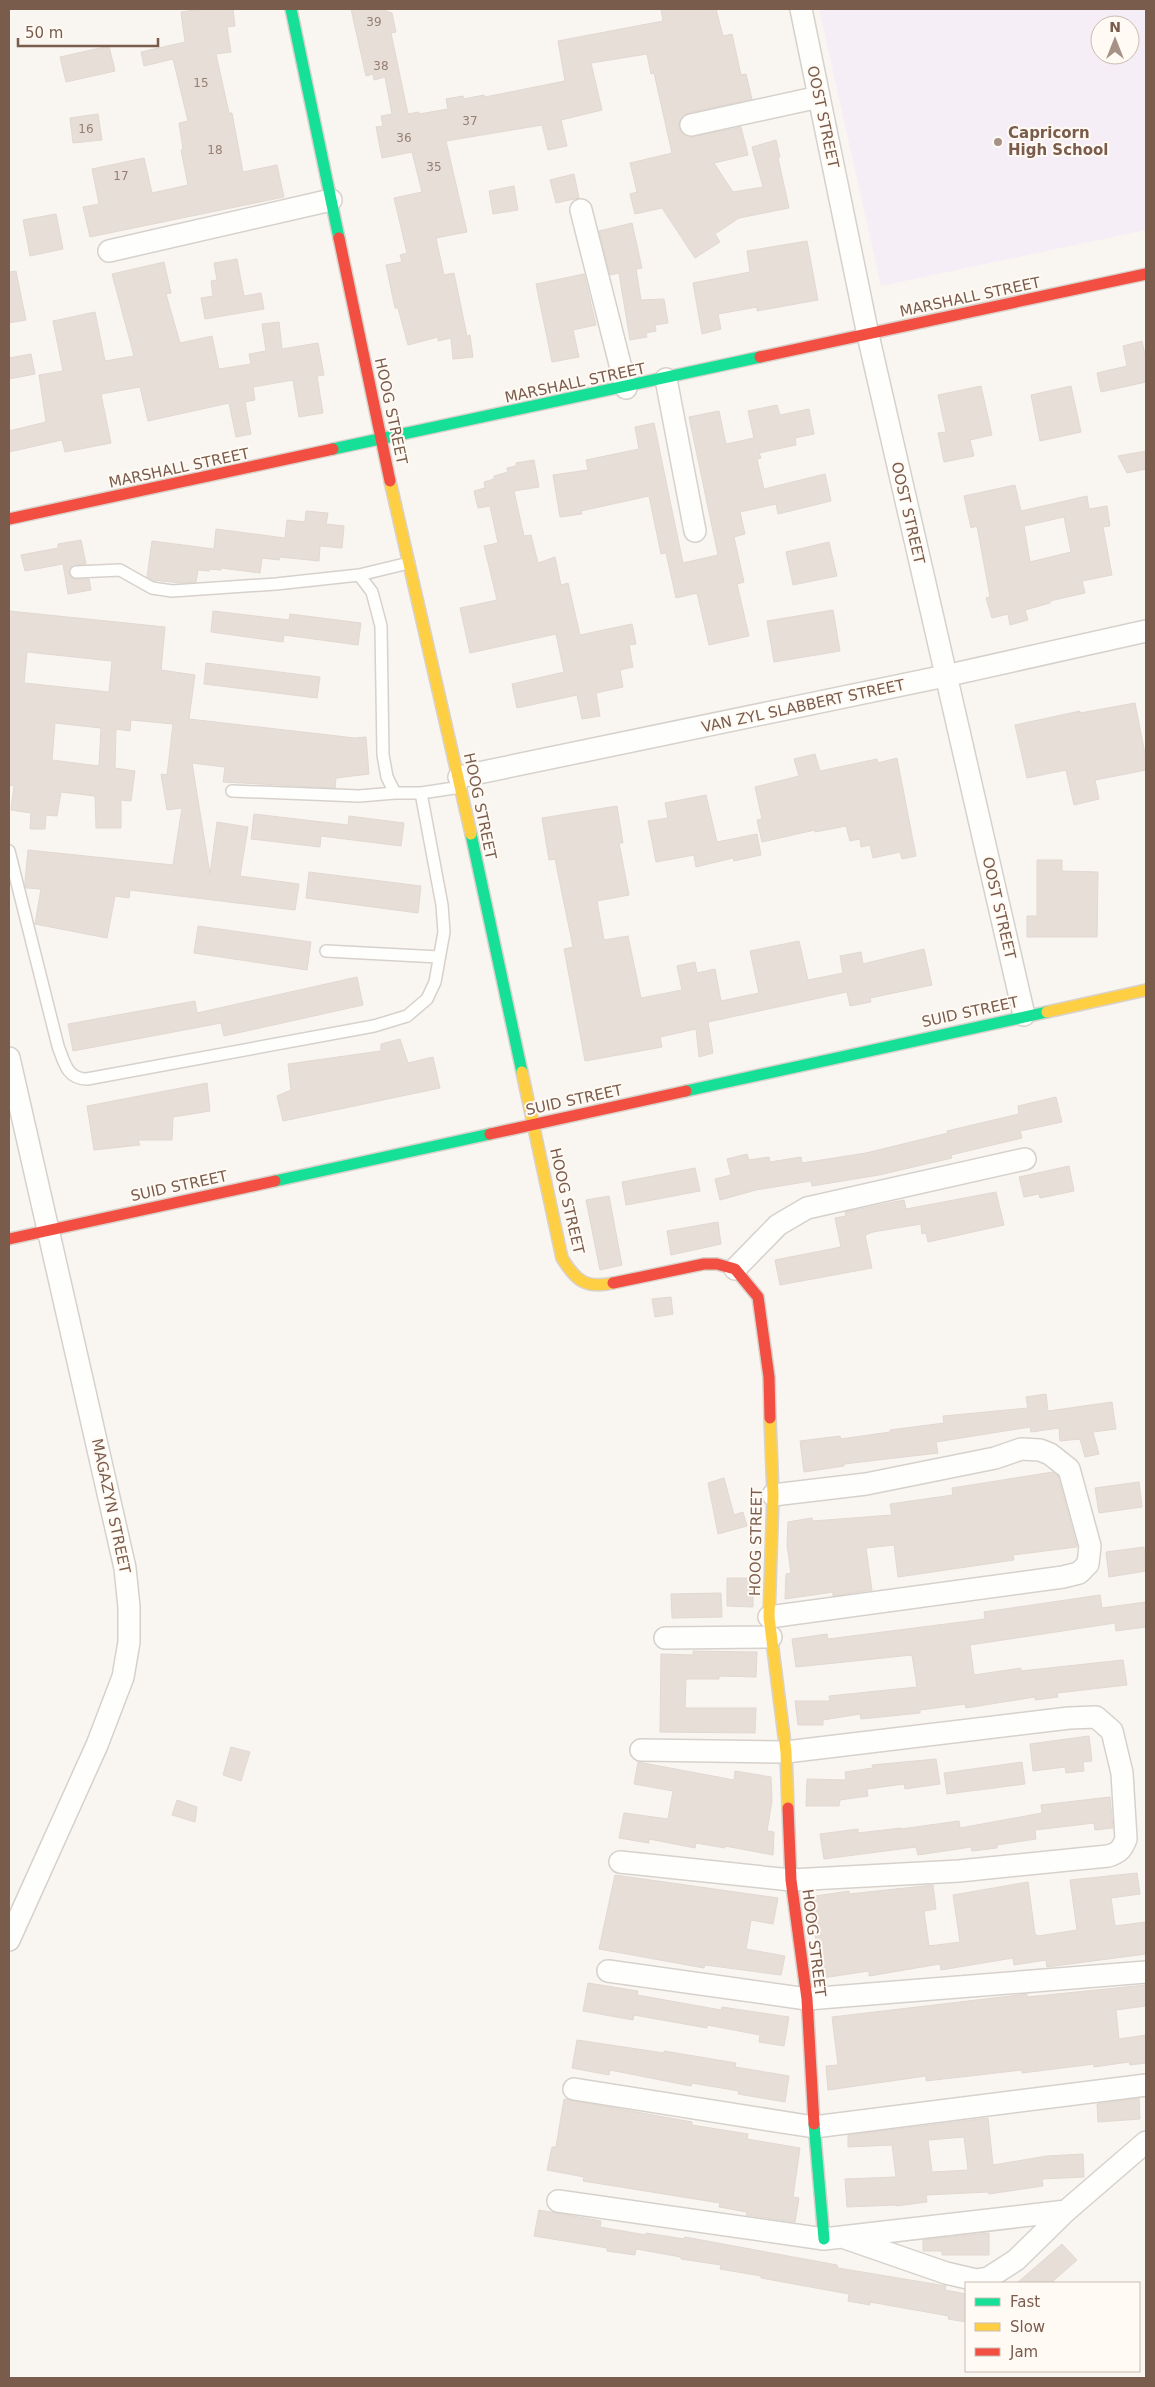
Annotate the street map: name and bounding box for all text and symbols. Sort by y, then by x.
scale bar [18,15,158,47]
house number: 39 [366,15,382,29]
north arrow [1090,15,1140,65]
text: N [1109,19,1121,35]
text: 50 m [25,24,63,42]
house number: 38 [373,59,389,73]
street label: OOST STREET [803,64,843,171]
house number: 15 [193,76,209,90]
house number: 37 [462,114,478,128]
house number: 16 [78,122,94,136]
place label: Capricorn High School [1008,124,1108,159]
house number: 36 [396,131,412,145]
marker: Capricorn High School [992,136,1004,148]
house number: 18 [207,143,223,157]
house number: 35 [426,160,442,174]
house number: 17 [113,169,129,183]
street label: MARSHALL STREET [898,273,1043,321]
street label: HOOG STREET [371,356,411,467]
street label: MARSHALL STREET [503,359,648,407]
street label: MARSHALL STREET [107,444,252,492]
street label: OOST STREET [887,460,929,567]
street label: VAN ZYL SLABBERT STREET [700,675,907,736]
street label: HOOG STREET [460,751,500,862]
street label: OOST STREET [978,855,1020,962]
street label: SUID STREET [920,993,1021,1031]
street label: SUID STREET [524,1081,625,1119]
street label: HOOG STREET [546,1146,588,1257]
street label: SUID STREET [129,1167,230,1205]
street label: MAGAZYN STREET [88,1437,134,1576]
street label: HOOG STREET [746,1487,766,1596]
street label: HOOG STREET [798,1888,830,1999]
legend [965,2282,1140,2372]
text: Fast [1010,2293,1040,2311]
text: Slow [1010,2318,1045,2336]
text: Jam [1009,2343,1038,2361]

